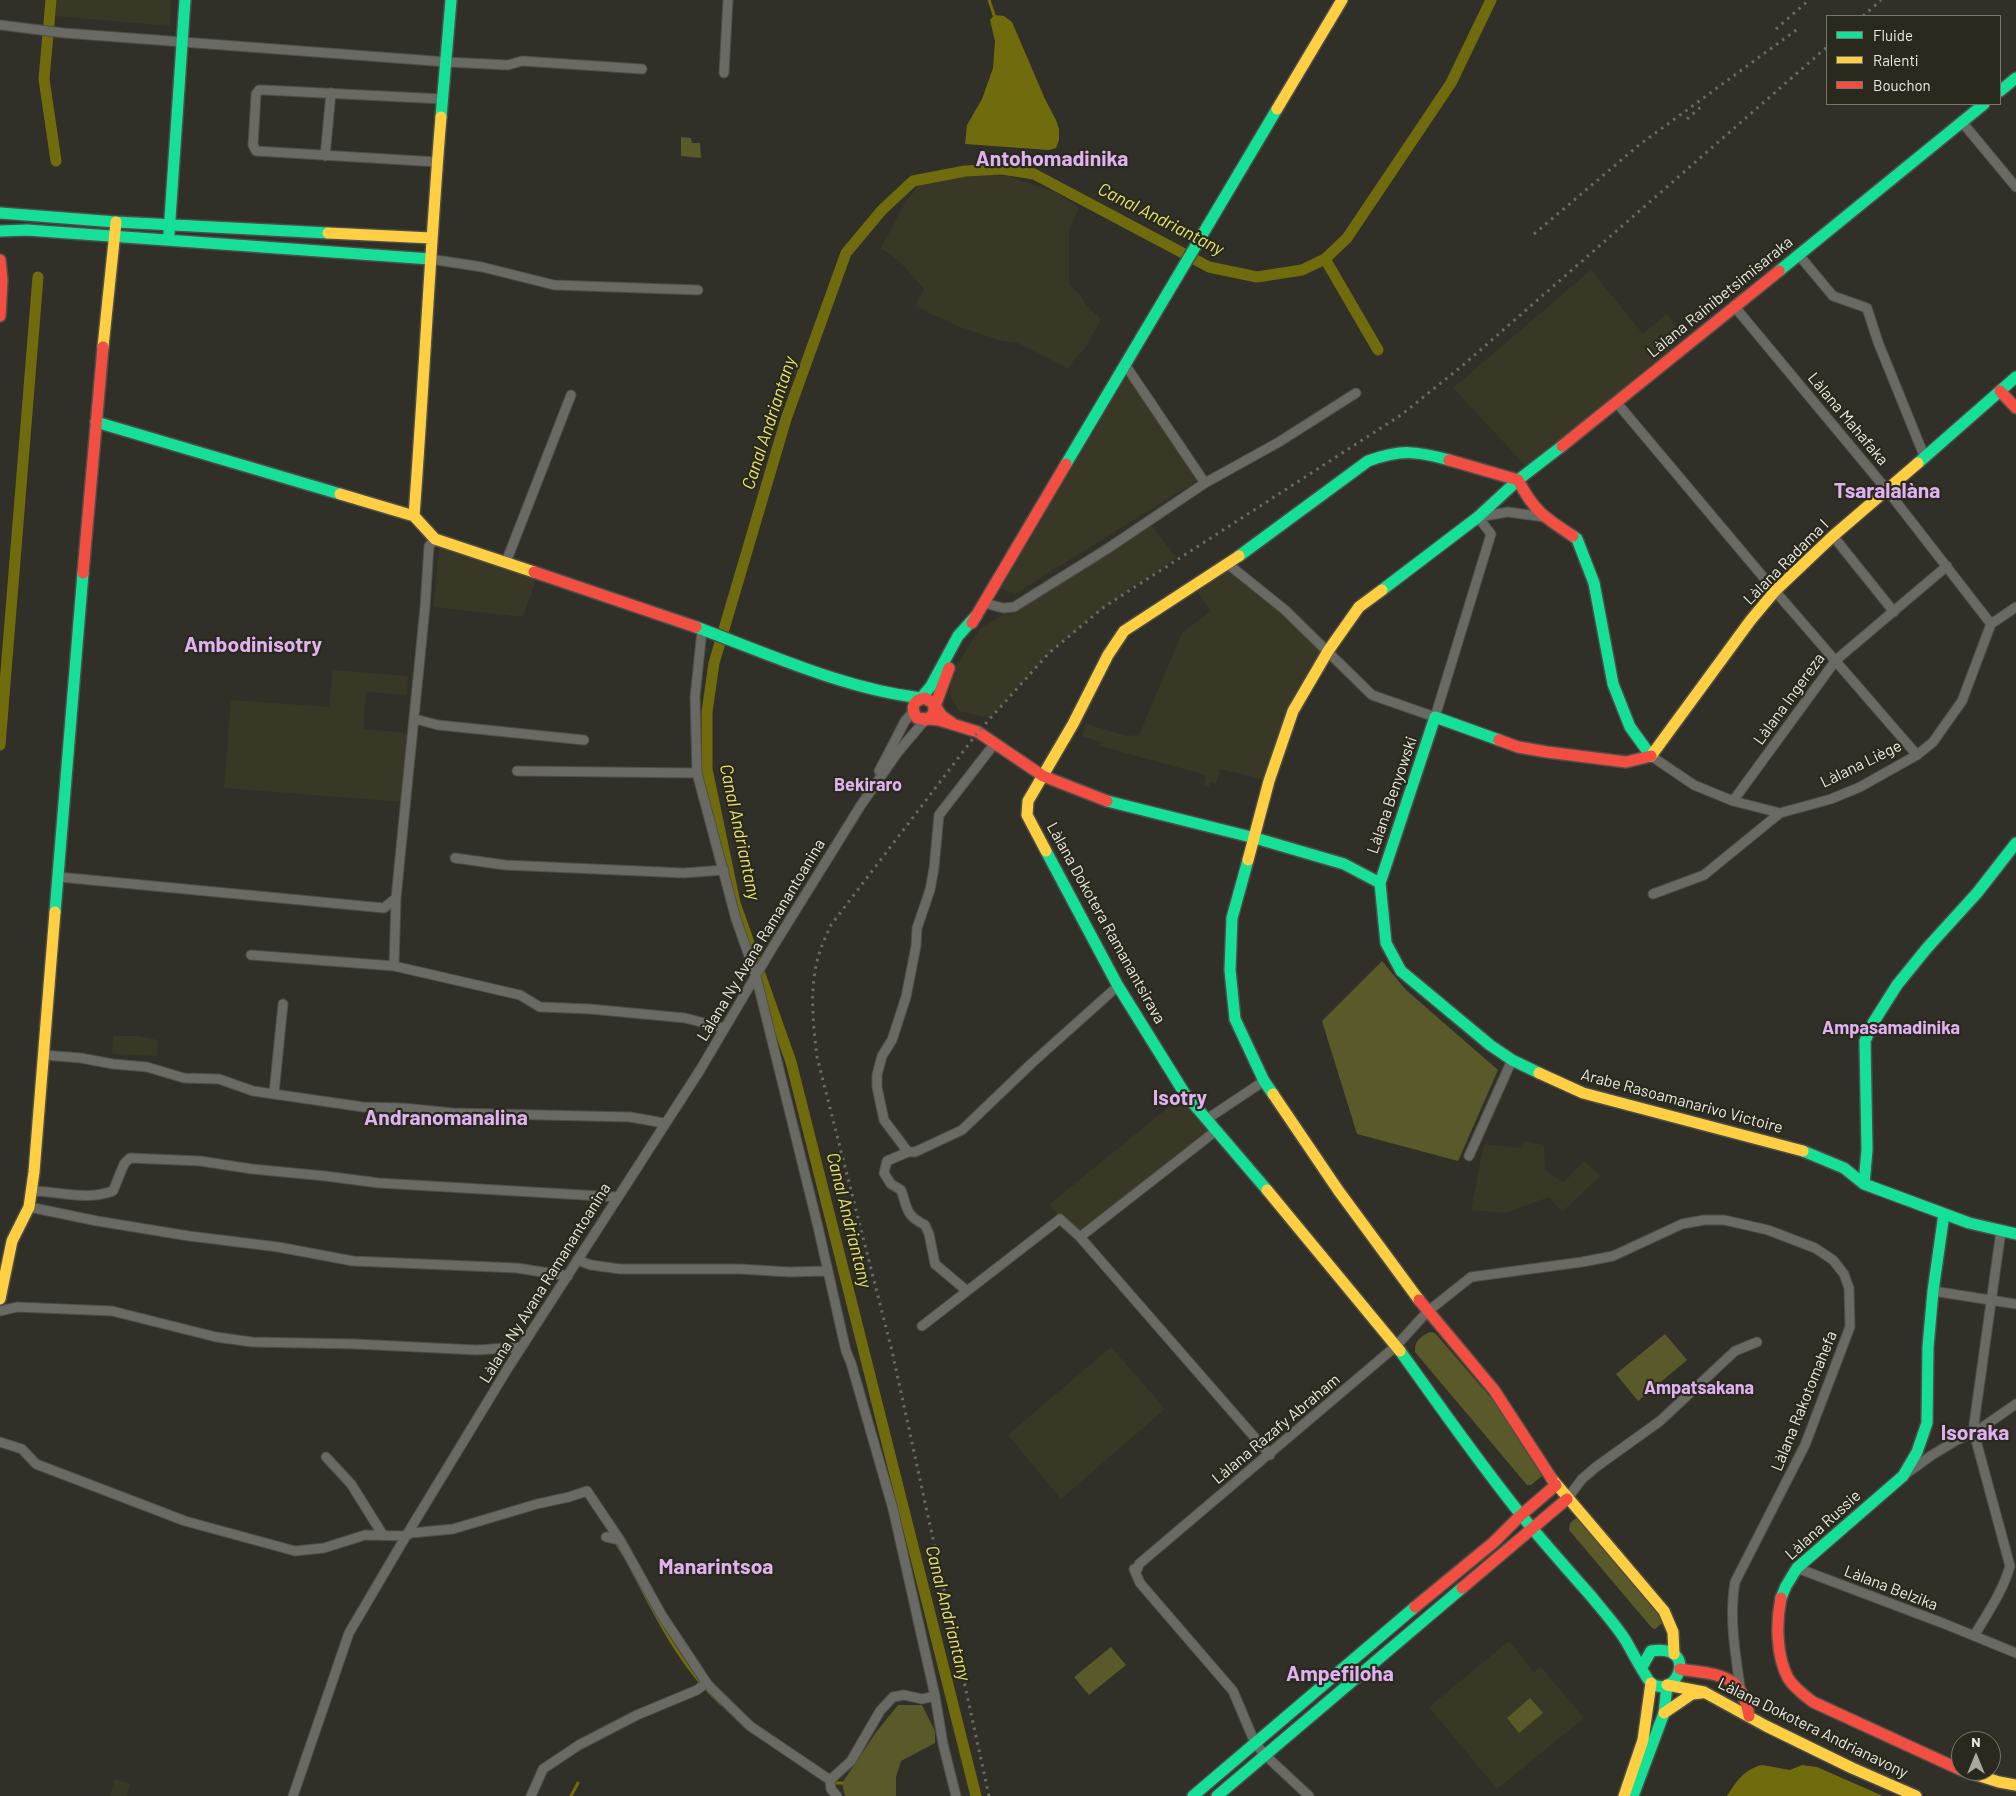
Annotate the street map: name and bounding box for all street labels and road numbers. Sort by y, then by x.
street label: Làlana Rainibetsimisaraka [1643,232,1797,362]
street label: Làlana Mahafaka [1804,369,1892,469]
street label: Làlana Radama I [1739,515,1833,609]
street label: Làlana Ingereza [1749,649,1829,749]
street label: Làlana Benyowski [1363,734,1421,856]
street label: Làlana Liège [1817,736,1905,792]
street label: Làlana Dokotera Ramanantsirava [1043,819,1169,1027]
street label: Làlana Ny Avana Ramanantoanina [693,836,829,1044]
street label: Arabe Rasoamanarivo Victoire [1579,1065,1785,1137]
street label: Làlana Ny Avana Ramanantoanina [475,1179,615,1387]
street label: Làlana Rakotomahefa [1767,1328,1841,1474]
street label: Làlana Razafy Abraham [1208,1370,1344,1488]
street label: Làlana Russie [1781,1486,1865,1564]
street label: Làlana Belzika [1842,1561,1940,1615]
street label: Làlana Dokotera Andrianavony [1715,1674,1911,1782]

